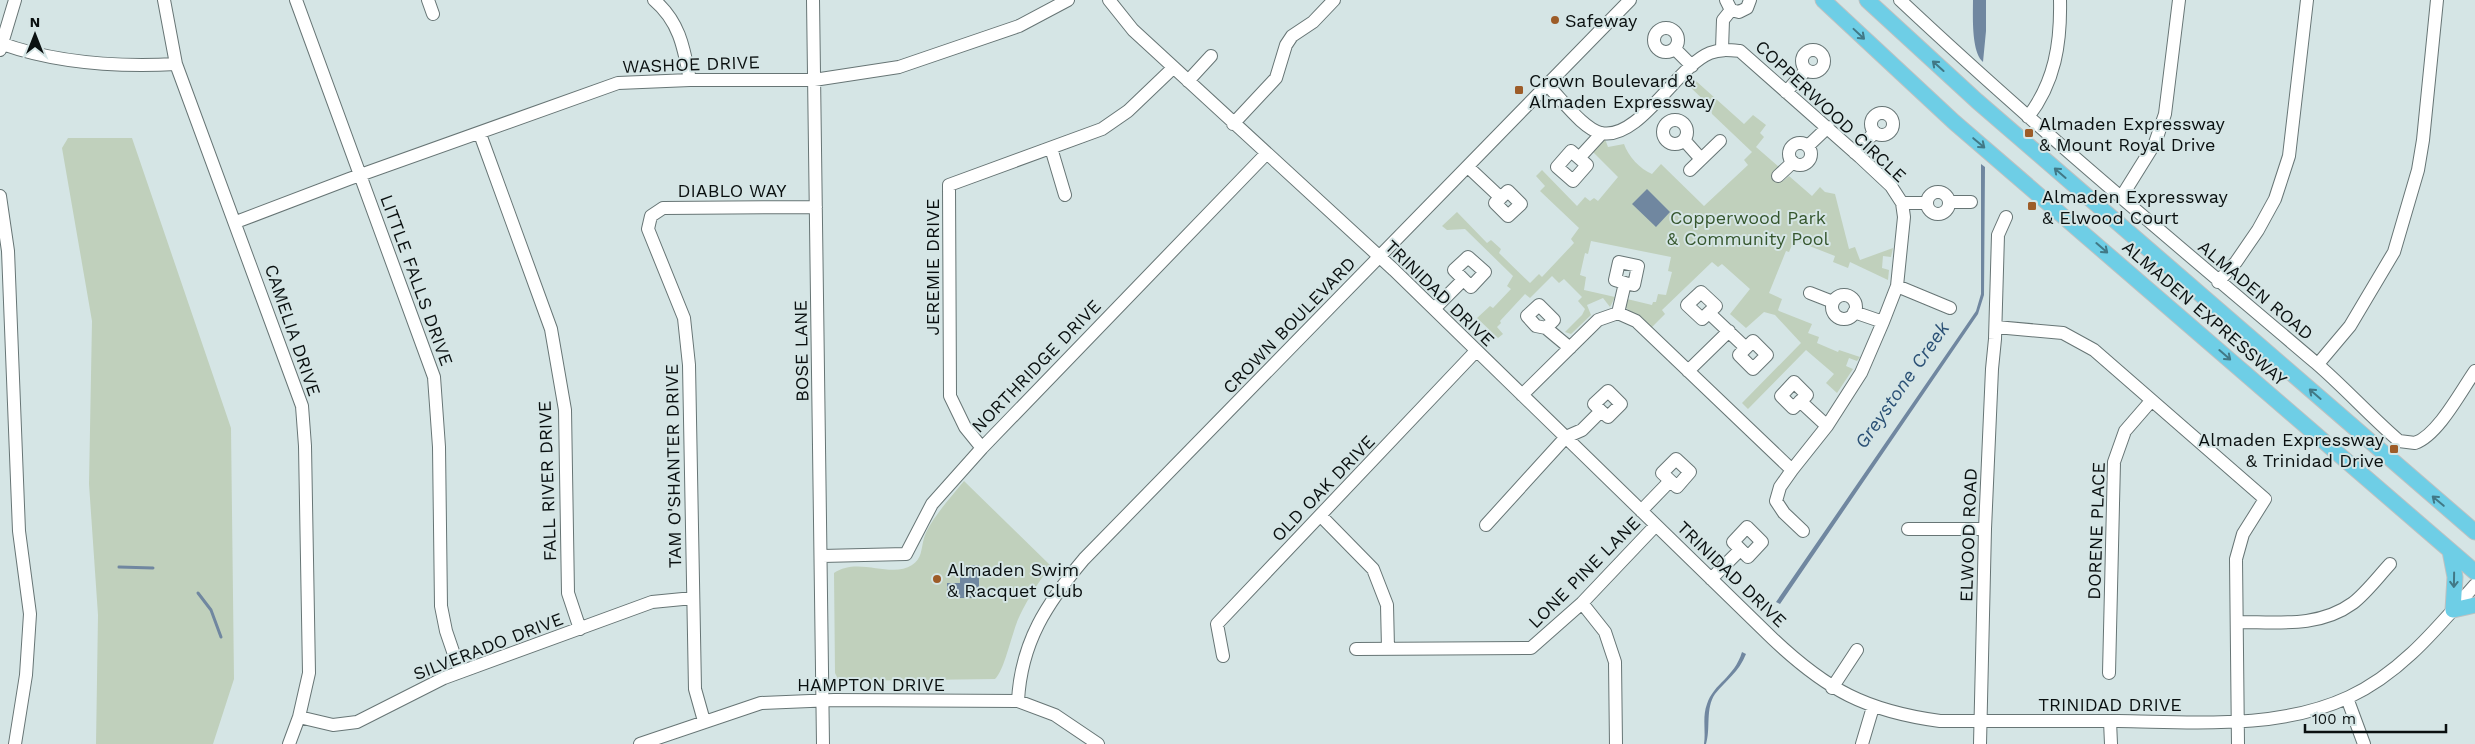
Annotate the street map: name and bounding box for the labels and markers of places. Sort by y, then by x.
place label: Safeway [1565,10,1638,31]
marker: Safeway [1549,14,1561,26]
place label: Crown Boulevard & Almaden Expressway [1529,70,1715,112]
marker: Crown Boulevard & Almaden Expressway [1513,84,1525,96]
place label: Almaden Expressway & Mount Royal Drive [2039,113,2225,155]
marker: Almaden Expressway & Mount Royal Drive [2023,127,2035,139]
place label: Almaden Expressway & Elwood Court [2042,186,2228,228]
marker: Almaden Expressway & Elwood Court [2026,200,2038,212]
place label: Almaden Expressway & Trinidad Drive [2198,429,2385,471]
marker: Almaden Expressway & Trinidad Drive [2388,443,2400,455]
place label: Almaden Swim & Racquet Club [947,559,1083,601]
marker: Almaden Swim & Racquet Club [931,573,943,585]

